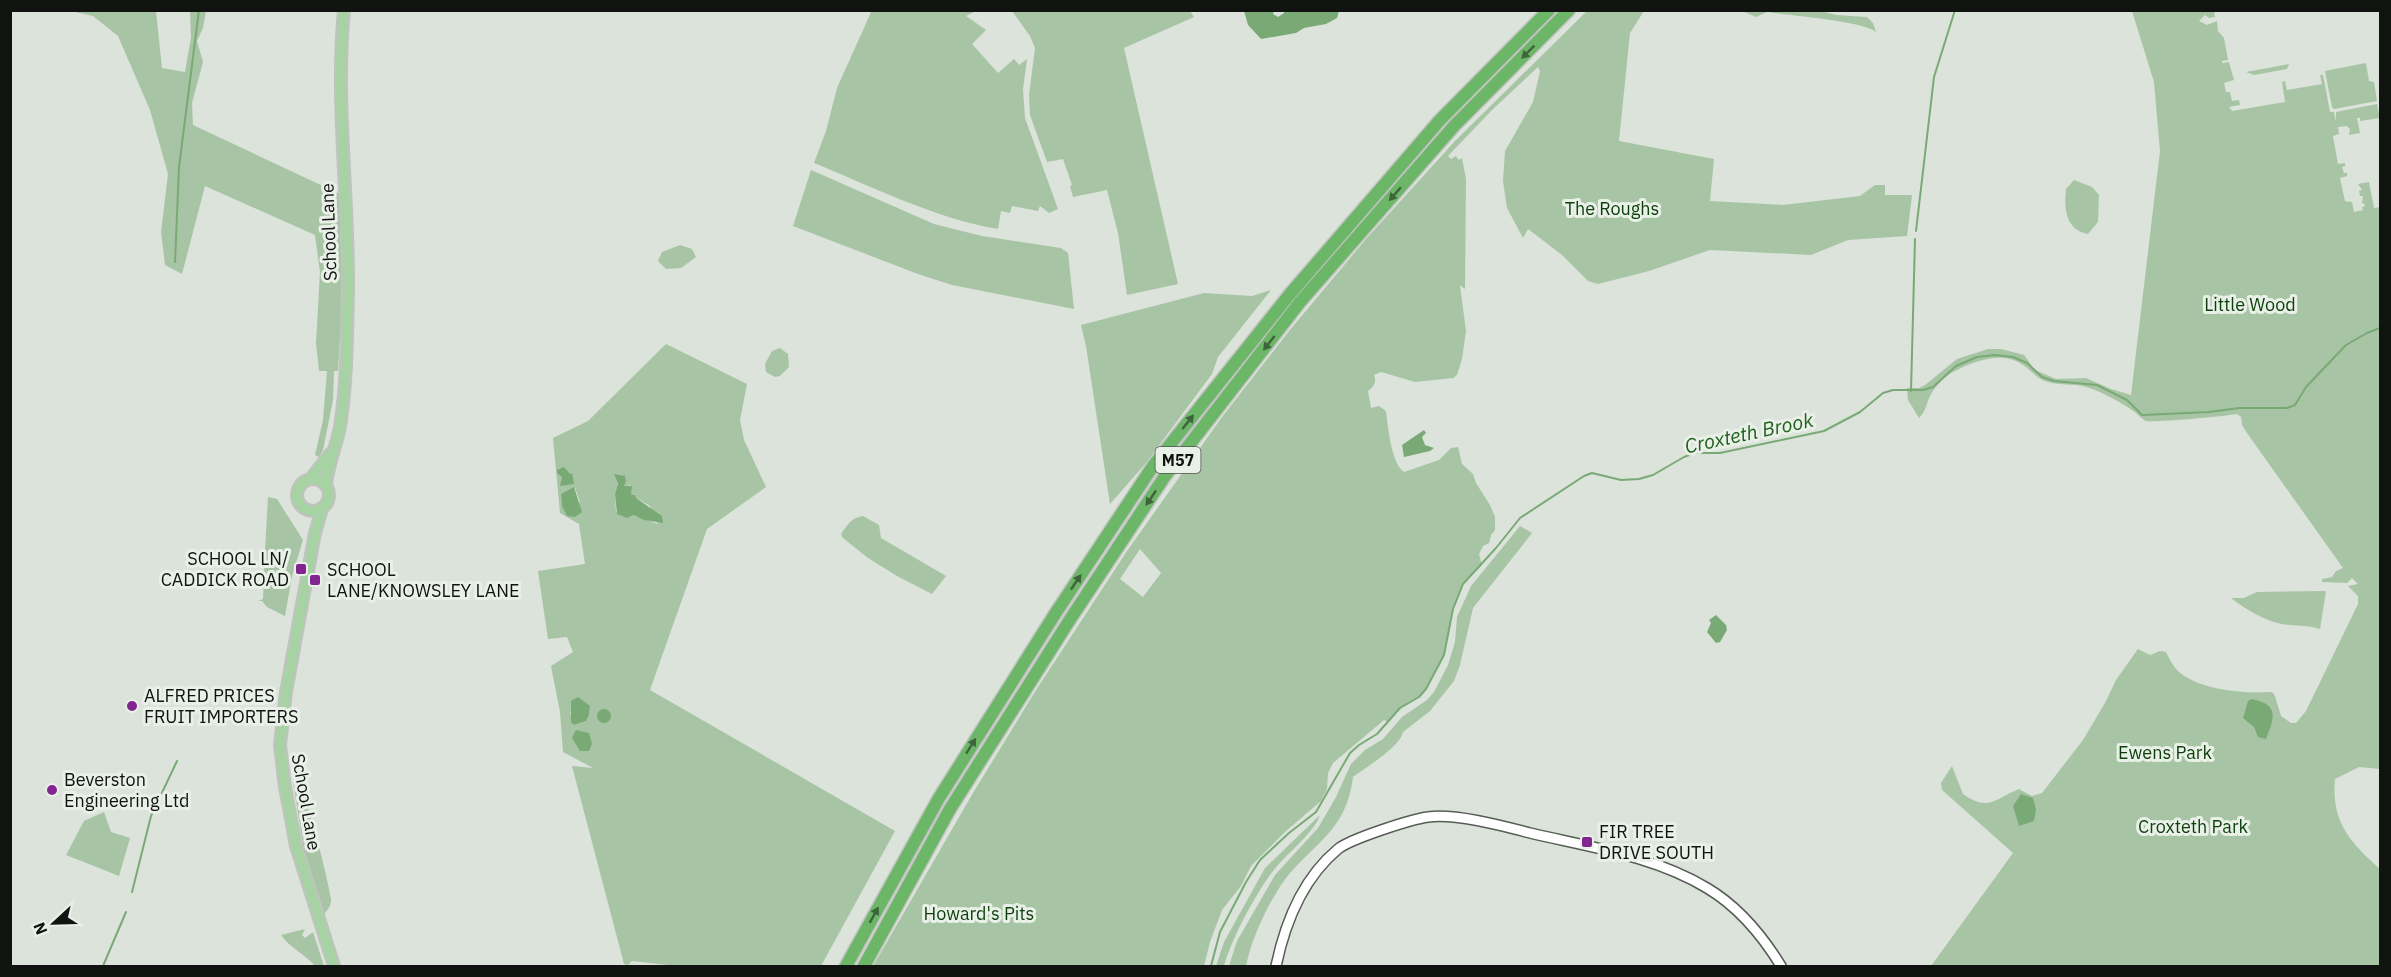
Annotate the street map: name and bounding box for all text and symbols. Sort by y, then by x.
one-way arrow [1520,45,1535,59]
street label: School Lane [315,183,342,281]
one-way arrow [1388,186,1401,202]
park label: The Roughs [1565,197,1659,220]
park label: Little Wood [2204,293,2296,316]
one-way arrow [1262,335,1275,351]
water label: Croxteth Brook [1682,406,1816,459]
one-way arrow [1182,415,1194,430]
road number: M57 [1156,447,1200,473]
one-way arrow [1145,490,1156,507]
place label: SCHOOL LN/ CADDICK ROAD [161,547,289,591]
place label: SCHOOL LANE/KNOWSLEY LANE [327,558,520,602]
marker: SCHOOL LN/ CADDICK ROAD [294,562,308,576]
marker: SCHOOL LANE/KNOWSLEY LANE [308,573,322,587]
one-way arrow [1071,574,1082,590]
place label: ALFRED PRICES FRUIT IMPORTERS [144,684,299,728]
marker: ALFRED PRICES FRUIT IMPORTERS [125,699,139,713]
one-way arrow [966,738,977,754]
park label: Ewens Park [2118,741,2212,764]
street label: School Lane [287,752,326,852]
place label: Beverston Engineering Ltd [64,768,189,812]
marker: Beverston Engineering Ltd [45,783,59,797]
park label: Croxteth Park [2138,815,2249,838]
place label: FIR TREE DRIVE SOUTH [1599,820,1714,864]
marker: FIR TREE DRIVE SOUTH [1580,835,1594,849]
north arrow [24,893,84,953]
park label: Howard's Pits [924,902,1034,925]
one-way arrow [869,906,879,923]
text: N [29,919,52,938]

